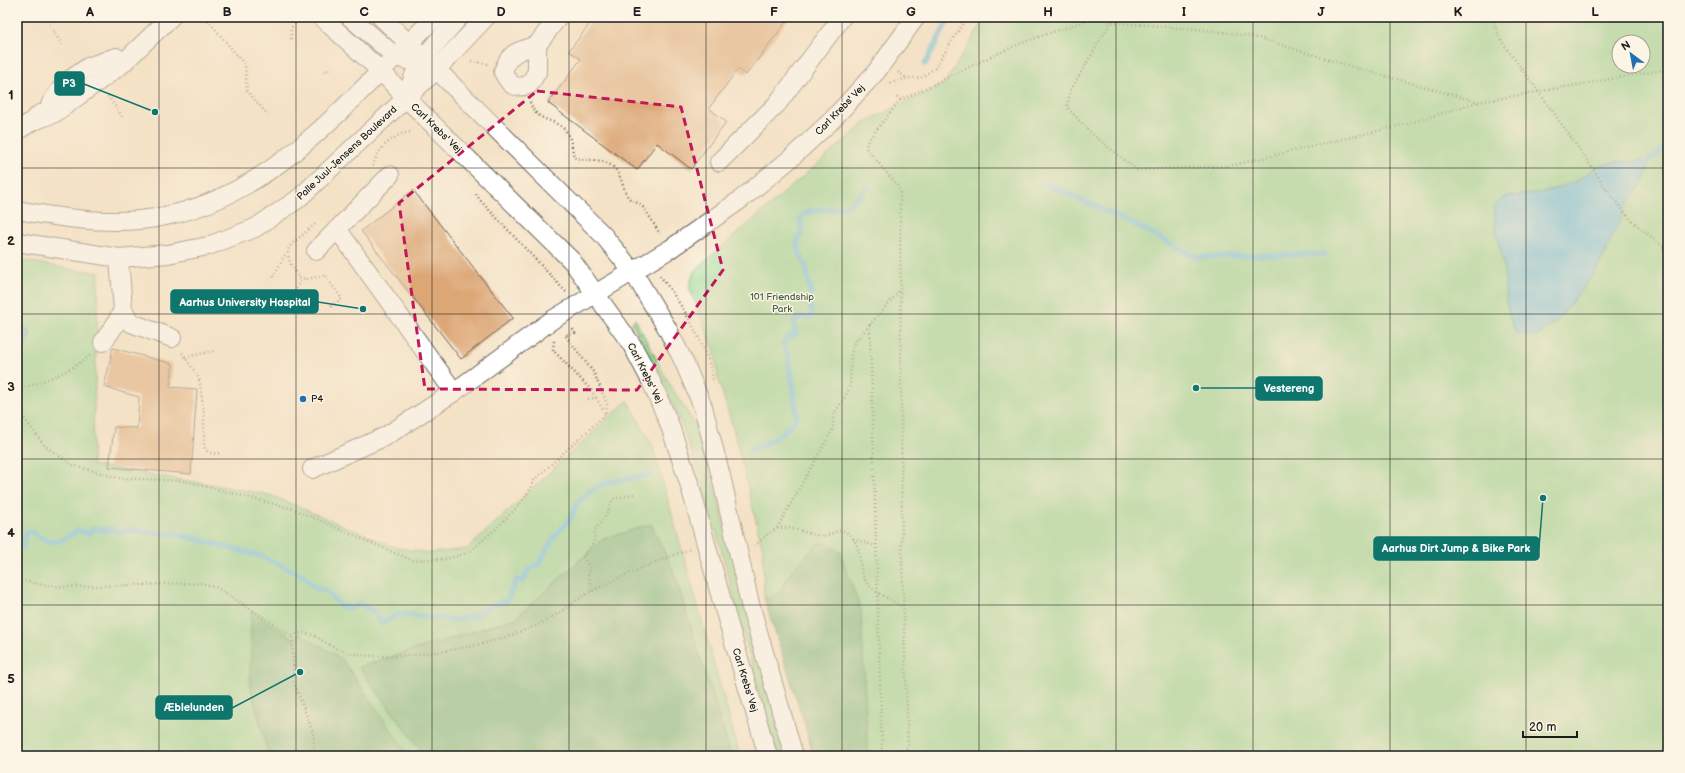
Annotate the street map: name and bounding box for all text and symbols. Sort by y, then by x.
text: A [85,4,94,20]
text: B [222,4,232,20]
text: C [359,4,369,20]
text: D [496,4,506,20]
text: E [633,4,642,20]
text: F [770,4,778,20]
text: G [906,4,916,20]
text: H [1043,4,1053,20]
text: I [1182,4,1186,20]
text: J [1317,4,1325,20]
text: K [1454,4,1463,20]
text: L [1591,4,1599,20]
north arrow [1611,34,1651,74]
text: N [1619,38,1633,54]
callout: P3 [55,72,84,95]
text: P3 [62,77,76,90]
street label: Carl Krebs' Vej [813,82,867,138]
text: 1 [8,87,14,103]
street label: Carl Krebs' Vej [408,101,464,155]
street label: Palle Juul-Jensens Boulevard [294,103,400,203]
text: 2 [7,233,15,249]
callout: Aarhus University Hospital [171,290,318,313]
park label: 101 Friendship Park [750,291,814,315]
text: Aarhus University Hospital [178,296,311,309]
street label: Carl Krebs' Vej [625,341,665,405]
callout: Vestereng [1256,377,1322,400]
text: 3 [7,379,15,395]
text: Vestereng [1264,382,1314,395]
place label: P4 [311,393,323,405]
marker: P4 [298,394,308,404]
text: 4 [7,525,15,541]
callout: Aarhus Dirt Jump & Bike Park [1374,537,1539,560]
text: Aarhus Dirt Jump & Bike Park [1381,542,1530,555]
street label: Carl Krebs' Vej [730,647,760,713]
text: 5 [7,671,15,687]
callout: Æblelunden [156,696,232,719]
text: Æblelunden [163,701,224,714]
scale bar [1523,713,1577,739]
text: 20 m [1529,720,1556,735]

